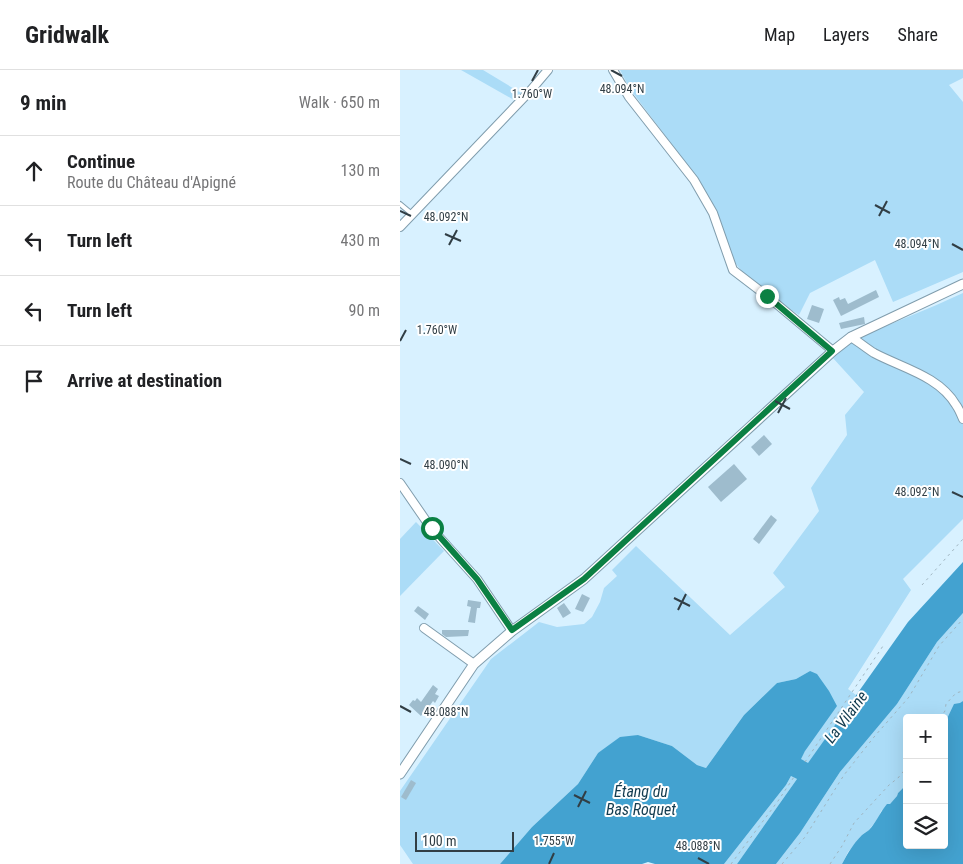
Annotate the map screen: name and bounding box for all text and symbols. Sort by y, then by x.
text: Gridwalk [25,21,109,49]
text: Map [764,24,795,45]
text: Layers [823,24,870,45]
text: Share [898,24,938,45]
text: 48.094°N [600,82,644,96]
text: 1.760°W [512,87,552,101]
text: 9 min [20,91,67,115]
text: Walk · 650 m [299,93,380,112]
text: Continue [67,150,135,173]
icon: ahead [20,157,48,185]
text: 130 m [341,161,380,180]
text: Route du Château d'Apigné [67,173,236,192]
text: 48.092°N [424,210,468,224]
icon: left [20,227,48,255]
text: Turn left [67,229,132,252]
text: 430 m [341,231,380,250]
text: 48.094°N [895,237,939,251]
route end [756,285,779,308]
icon: left [20,297,48,325]
text: Turn left [67,299,132,322]
text: 90 m [348,301,380,320]
text: 1.760°W [417,323,457,337]
icon: arrive [20,367,48,395]
text: Arrive at destination [67,369,222,392]
text: 48.090°N [424,458,468,472]
text: 48.092°N [895,485,939,499]
route start [421,517,444,540]
water label: La Vilaine [820,687,872,747]
text: 48.088°N [424,705,468,719]
map controls [903,714,948,849]
button: + [903,714,948,759]
button: − [903,759,948,804]
water label: Étang du Bas Roquet [606,782,676,819]
button: layers [903,804,948,849]
scale bar [415,829,514,852]
text: 100 m [422,833,457,849]
text: 1.755°W [534,834,574,848]
text: 48.088°N [676,839,720,853]

